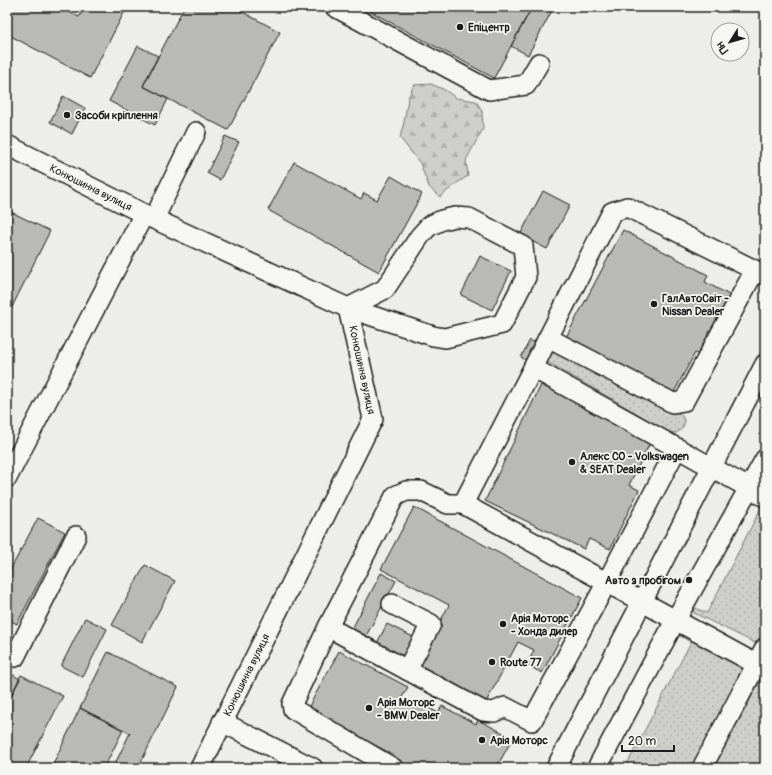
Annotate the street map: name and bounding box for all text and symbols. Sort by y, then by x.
place label: Епіцентр [468,21,510,34]
marker: Епіцентр [455,22,465,32]
north arrow [710,22,750,62]
text: Пн [713,39,731,56]
place label: Засоби кріплення [75,109,158,122]
marker: Засоби кріплення [62,110,72,120]
street label: Конюшинна вулиця [48,161,134,213]
place label: ГалАвтоСвіт - Nissan Dealer [662,292,729,318]
marker: ГалАвтоСвіт - Nissan Dealer [649,299,659,309]
street label: Конюшинна вулиця [346,324,378,416]
place label: Алекс CO - Volkswagen & SEAT Dealer [580,450,689,476]
marker: Алекс CO - Volkswagen & SEAT Dealer [567,457,577,467]
place label: Авто з пробігом [605,574,681,587]
marker: Авто з пробігом [684,575,694,585]
place label: Арія Моторс - Хонда дилер [511,612,577,638]
marker: Арія Моторс - Хонда дилер [498,619,508,629]
street label: Конюшинна вулиця [220,631,272,718]
place label: Route 77 [500,656,542,669]
marker: Route 77 [487,657,497,667]
place label: Арія Моторс - BMW Dealer [377,696,440,722]
marker: Арія Моторс - BMW Dealer [364,703,374,713]
scale bar [622,727,674,753]
place label: Арія Моторс [490,734,548,747]
text: 20 m [628,734,657,749]
marker: Арія Моторс [477,735,487,745]

